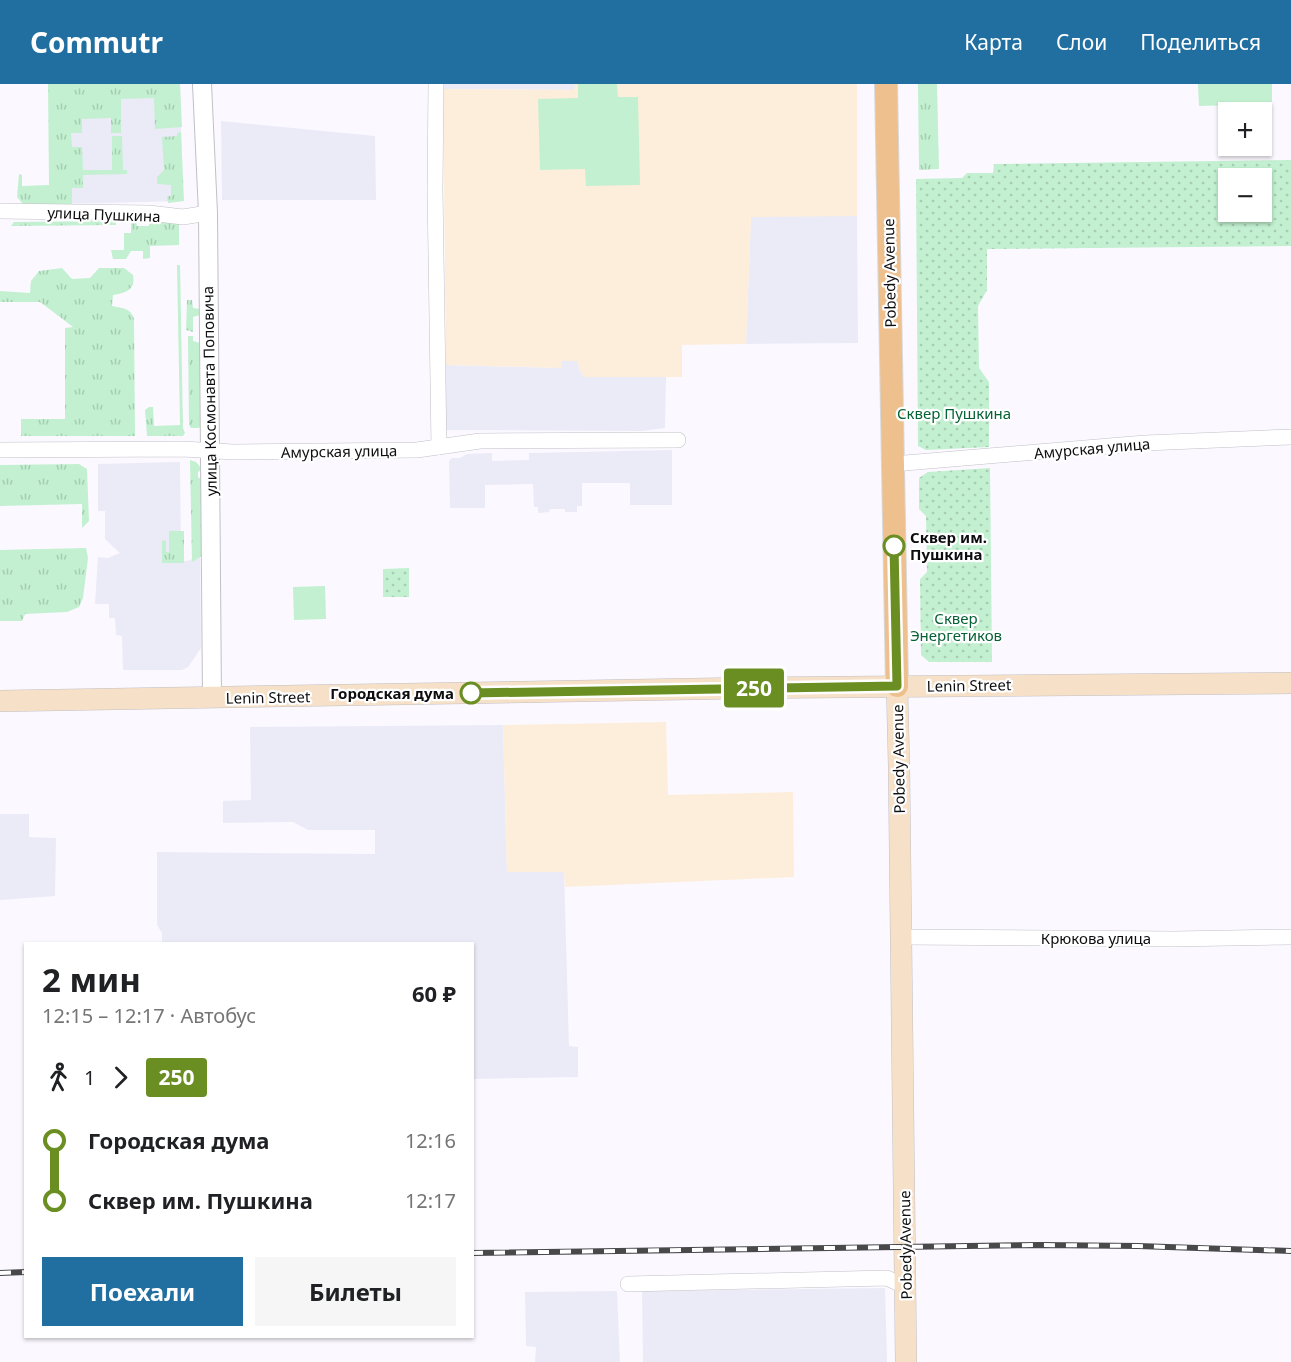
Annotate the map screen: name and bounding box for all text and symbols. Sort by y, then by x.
text: Commutr [30,23,163,61]
text: Карта [964,28,1023,56]
text: Слои [1056,28,1107,56]
text: Поделиться [1140,28,1261,56]
map controls [1218,102,1272,222]
button: + [1218,102,1272,156]
button: − [1218,168,1272,222]
street label: улица Пушкина [47,202,161,226]
street label: Pobedy Avenue [878,218,900,328]
street label: улица Космонавта Поповича [197,286,221,496]
park label: Сквер Пушкина [897,403,1011,423]
street label: Амурская улица [1033,433,1151,463]
street label: Амурская улица [281,440,397,462]
place label: Сквер им. Пушкина [910,527,987,564]
marker: Сквер им. Пушкина [883,535,905,557]
park label: Сквер Энергетиков [910,608,1002,645]
line badge: 250 [720,668,789,708]
text: 250 [736,674,772,702]
street label: Lenin Street [927,674,1012,696]
marker: Городская дума [460,682,482,704]
place label: Городская дума [330,683,454,703]
street label: Lenin Street [226,686,311,708]
street label: Pobedy Avenue [887,704,909,814]
street label: Крюкова улица [1041,928,1151,948]
text: 2 мин [42,957,141,1002]
text: 60 ₽ [412,978,456,1008]
text: 12:15 – 12:17 · Автобус [42,1002,256,1029]
icon: walk [42,1061,75,1094]
icon: forward [104,1061,137,1094]
text: 250 [158,1063,195,1091]
text: 1 [84,1064,95,1091]
text: Городская дума [88,1125,269,1155]
text: 12:16 [405,1127,456,1154]
text: Сквер им. Пушкина [88,1185,313,1215]
text: 12:17 [405,1187,456,1214]
street label: Pobedy Avenue [894,1190,916,1300]
button: Поехали [42,1257,243,1326]
button: Билеты [255,1257,456,1326]

